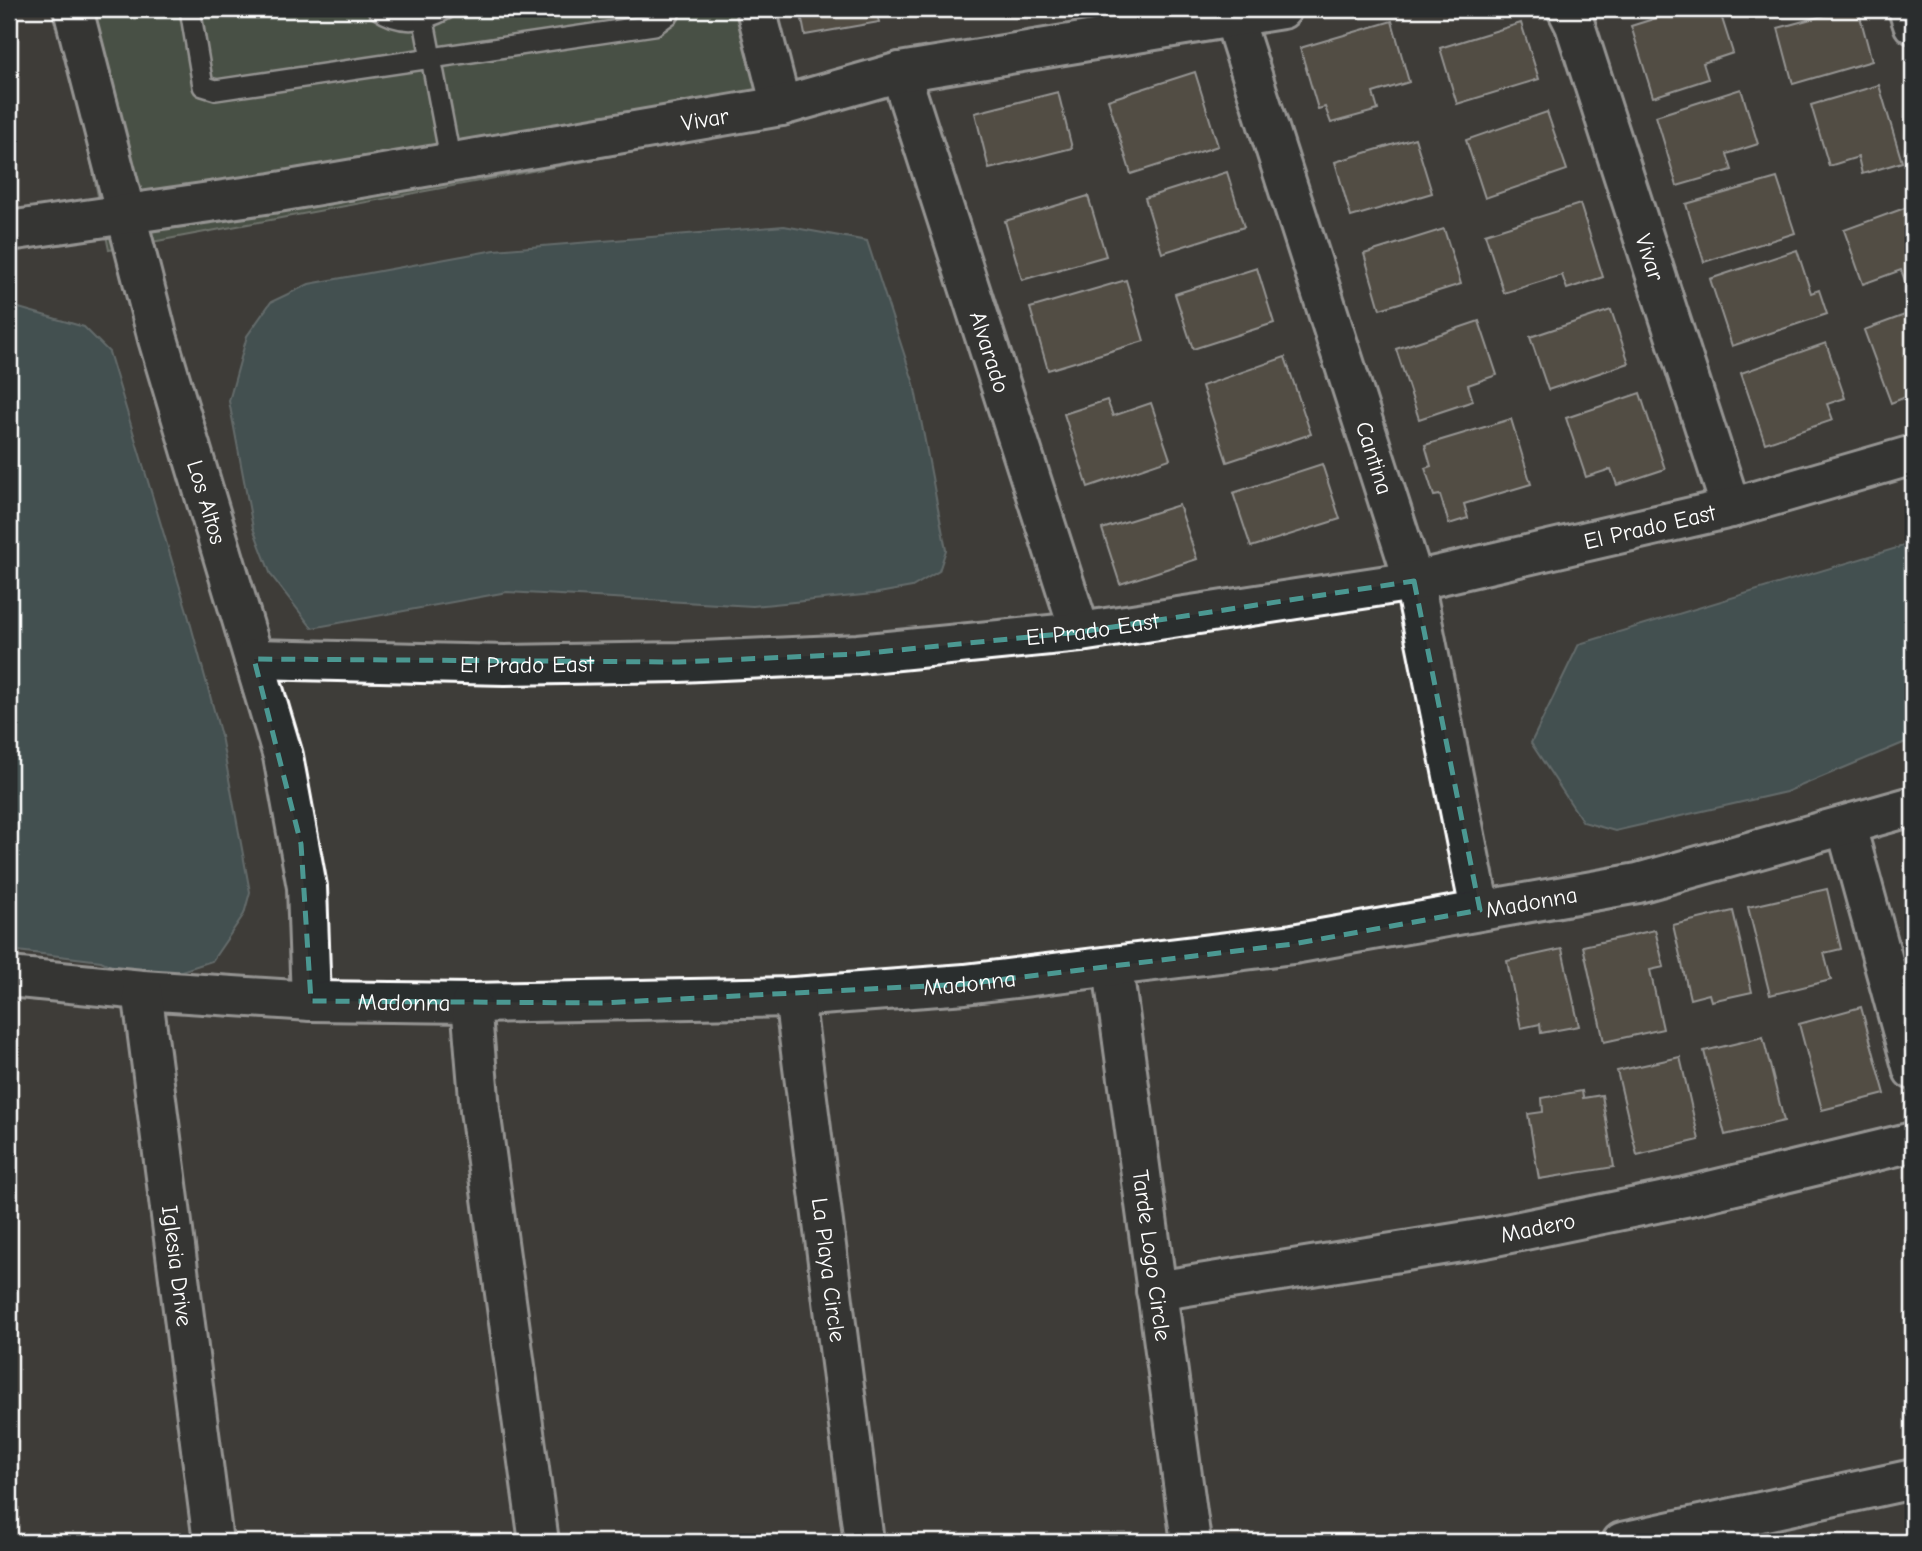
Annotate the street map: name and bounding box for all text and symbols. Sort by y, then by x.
street label: Vivar [679,102,732,137]
street label: Vivar [1629,231,1670,285]
street label: Alvarado [964,308,1015,396]
street label: Cantina [1350,418,1398,498]
street label: Los Altos [181,457,232,547]
street label: El Prado East [1581,499,1719,555]
street label: El Prado East [1025,607,1162,651]
street label: El Prado East [460,650,596,679]
street label: Madonna [1483,881,1579,924]
street label: Madonna [922,965,1017,1001]
street label: Madonna [357,989,451,1017]
street label: Tarde Logo Circle [1127,1168,1177,1343]
street label: La Playa Circle [806,1196,851,1344]
street label: Iglesia Drive [156,1204,198,1328]
street label: Madero [1498,1207,1578,1249]

